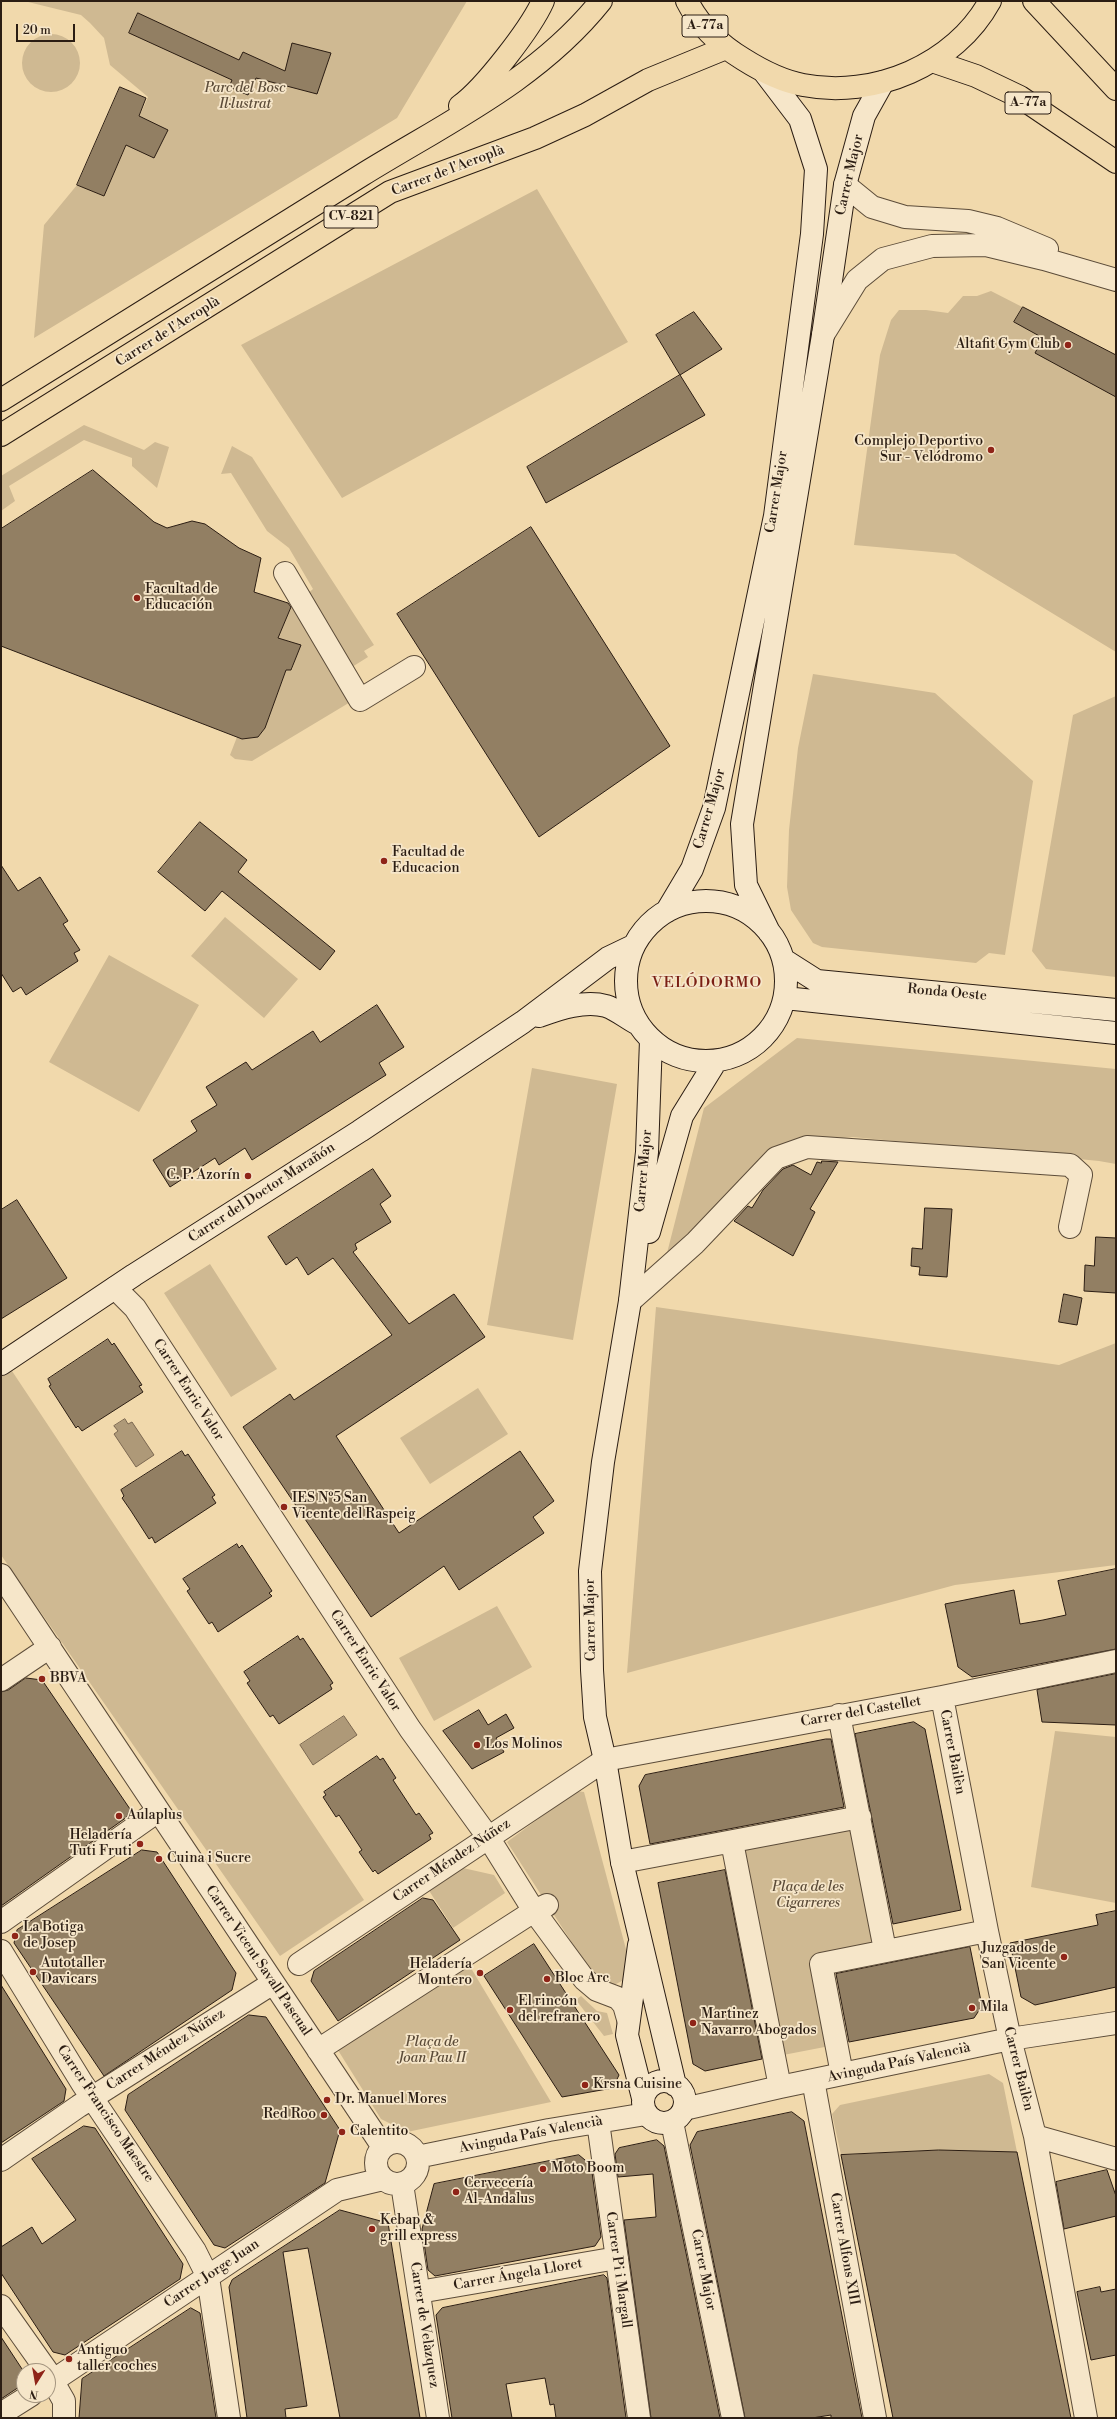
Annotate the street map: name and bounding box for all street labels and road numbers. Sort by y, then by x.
road number: A-77a [682,15,728,37]
road number: A-77a [1005,92,1051,114]
street label: Carrer Major [832,133,868,217]
street label: Carrer de l'Aeroplà [389,142,507,200]
road number: CV-821 [324,206,378,228]
street label: Carrer de l'Aeroplà [113,293,223,371]
street label: Carrer Major [762,450,792,534]
street label: Carrer Major [691,767,729,851]
street label: Ronda Oeste [906,981,988,1005]
street label: Carrer Major [632,1129,656,1213]
street label: Carrer del Doctor Marañón [186,1139,338,1247]
street label: Carrer Enric Valor [149,1336,227,1444]
street label: Carrer Major [582,1578,600,1662]
street label: Carrer Enric Valor [326,1607,404,1715]
street label: Carrer del Castellet [799,1693,923,1731]
street label: Carrer Bailèn [936,1708,968,1796]
street label: Carrer Méndez Núñez [390,1816,514,1906]
street label: Carrer Vicent Savall Pascual [201,1883,315,2039]
street label: Carrer Méndez Núñez [104,2005,228,2095]
street label: Carrer Bailèn [999,2025,1037,2113]
street label: Avinguda País Valencià [826,2040,972,2086]
street label: Carrer Francisco Maestre [53,2042,157,2186]
street label: Avinguda País Valencià [458,2113,604,2157]
street label: Carrer Alfons XIII [826,2191,862,2307]
street label: Carrer Pi i Margall [602,2211,634,2329]
street label: Carrer Major [687,2228,719,2312]
street label: Carrer Jorge Juan [161,2236,263,2312]
street label: Carrer Ángela Lloret [452,2255,584,2295]
street label: Carrer de Velàzquez [406,2261,442,2389]

